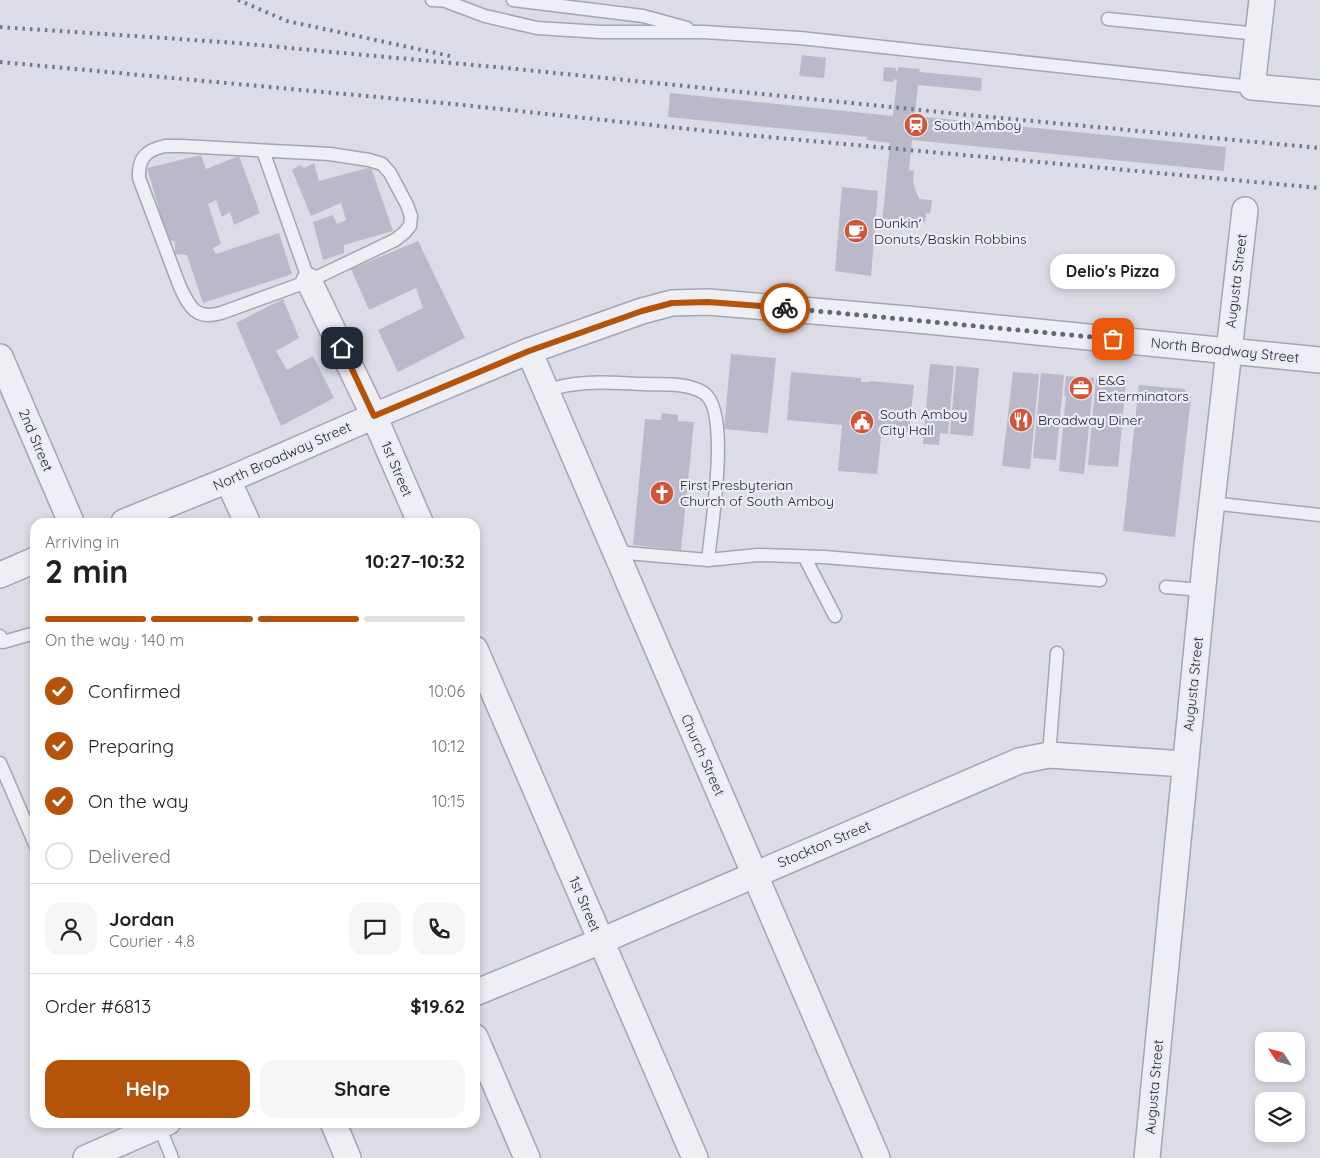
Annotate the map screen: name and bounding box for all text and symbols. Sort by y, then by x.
station icon: South Amboy [903,112,929,138]
place label: South Amboy [934,116,1022,134]
place label: Dunkin' Donuts/Baskin Robbins [874,214,1027,248]
cafe icon: Dunkin' Donuts/Baskin Robbins [843,218,869,244]
street label: Augusta Street [1221,232,1251,329]
callout: Delio's Pizza [1050,254,1176,289]
text: Delio's Pizza [1066,261,1159,281]
courier [760,283,810,333]
icon: bike [771,294,799,322]
pin [1092,318,1134,360]
icon: bag [1099,325,1127,353]
pin [321,327,363,369]
street label: North Broadway Street [1150,333,1300,367]
icon: home [328,334,356,362]
place label: E&G Exterminators [1098,371,1189,405]
office icon: E&G Exterminators [1068,375,1094,401]
place label: South Amboy City Hall [880,405,968,439]
street label: 2nd Street [15,406,57,474]
restaurant icon: Broadway Diner [1008,407,1034,433]
public building icon: South Amboy City Hall [849,409,875,435]
place label: Broadway Diner [1038,411,1144,429]
street label: North Broadway Street [210,417,354,495]
street label: 1st Street [377,439,417,500]
place label: First Presbyterian Church of South Amboy [680,476,834,510]
church icon: First Presbyterian Church of South Amboy [649,480,675,506]
text: Arriving in [45,532,119,552]
text: 10:27–10:32 [365,549,465,573]
text: 2 min [45,551,128,591]
text: On the way · 140 m [45,630,184,650]
street label: Augusta Street [1179,635,1207,732]
icon: check [45,677,73,705]
text: Confirmed [88,679,181,703]
text: 10:06 [428,681,465,701]
street label: Church Street [677,711,729,799]
icon: check [45,732,73,760]
text: Preparing [88,734,174,758]
text: 10:12 [432,736,465,756]
icon: check [45,787,73,815]
text: On the way [88,789,189,813]
text: 10:15 [432,791,465,811]
street label: Stockton Street [775,816,873,872]
text: Delivered [88,844,171,868]
street label: 1st Street [565,874,605,935]
button: person [45,903,97,955]
button: chat [349,903,401,955]
button: phone [413,903,465,955]
text: Jordan [109,907,174,931]
text: Courier · 4.8 [109,931,195,951]
text: Order #6813 [45,994,151,1018]
text: $19.62 [410,994,465,1018]
north arrow [1255,1032,1305,1082]
map controls [1255,1032,1305,1142]
street label: Augusta Street [1141,1039,1167,1135]
button: Help [45,1060,250,1118]
button: Share [260,1060,465,1118]
button: layers [1255,1092,1305,1142]

